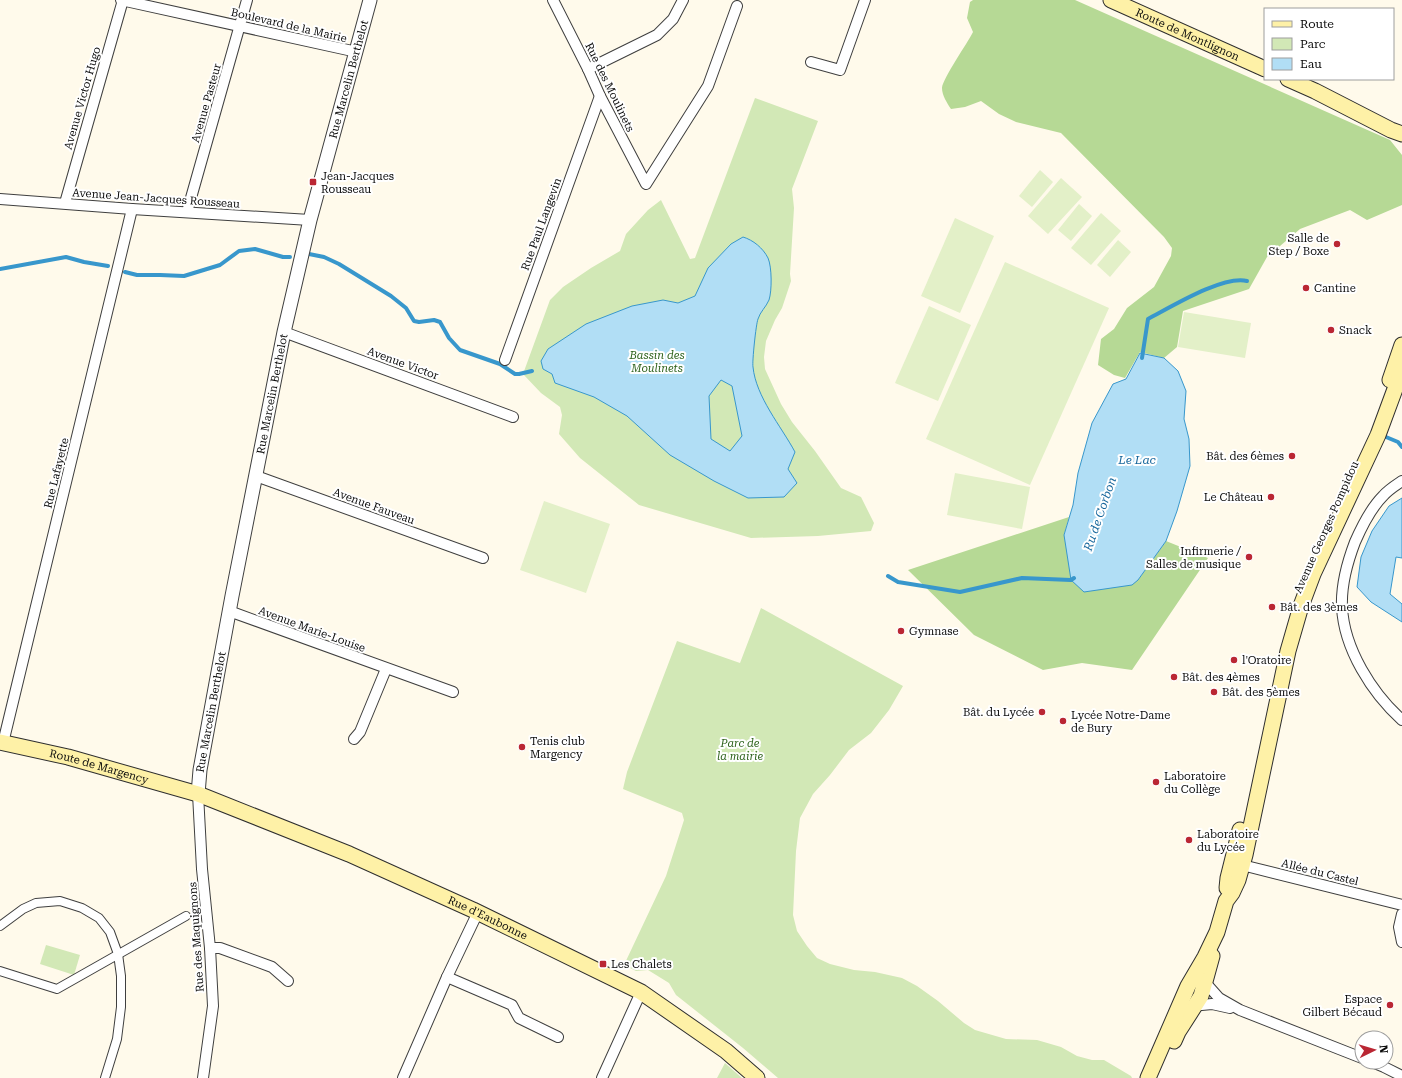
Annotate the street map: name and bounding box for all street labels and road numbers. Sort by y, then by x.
street label: Boulevard de la Mairie [230,6,348,45]
street label: Route de Montlignon [1134,6,1241,64]
street label: Rue Marcelin Berthelot [327,19,371,140]
street label: Rue des Moulinets [582,41,637,134]
street label: Avenue Victor Hugo [62,45,103,151]
street label: Avenue Pasteur [189,62,224,144]
street label: Rue Paul Langevin [519,176,564,272]
street label: Avenue Jean-Jacques Rousseau [72,186,240,211]
street label: Rue Marcelin Berthelot [254,333,291,455]
street label: Avenue Victor [365,345,441,383]
street label: Rue Lafayette [41,436,72,510]
street label: Avenue Georges Pompidou [1291,459,1362,595]
street label: Avenue Fauveau [331,486,417,527]
street label: Avenue Marie-Louise [257,604,367,655]
street label: Rue Marcelin Berthelot [194,651,229,774]
street label: Route de Margency [48,747,151,787]
street label: Allée du Castel [1280,857,1360,888]
street label: Rue des Maquignons [186,882,207,992]
street label: Rue d'Eaubonne [446,894,530,943]

